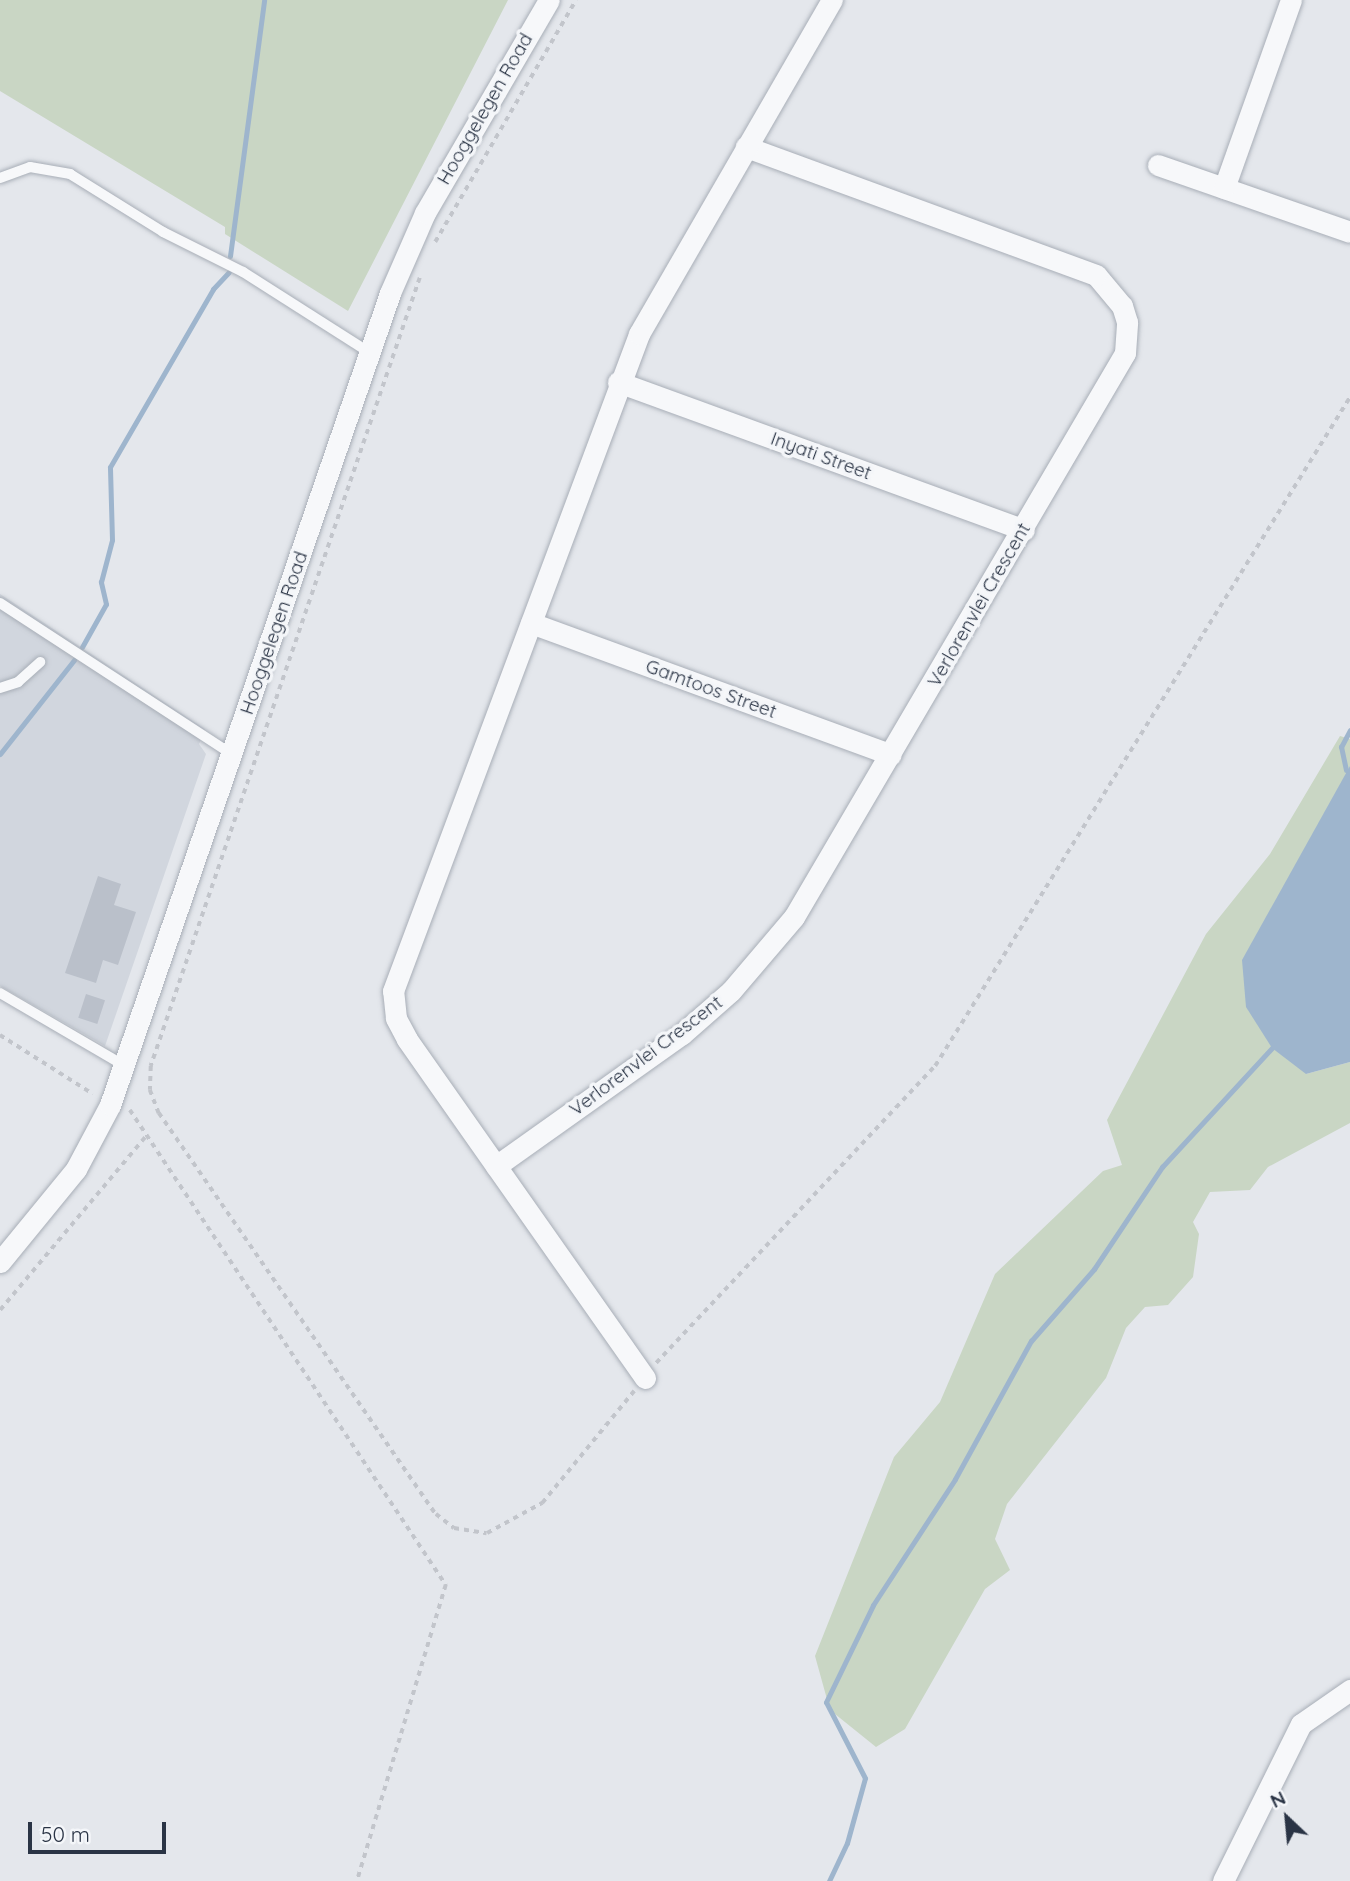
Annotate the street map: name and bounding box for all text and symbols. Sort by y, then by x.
street label: Hooggelegen Road [432,29,538,189]
street label: Inyati Street [768,427,874,485]
street label: Verlorenvlei Crescent [923,519,1035,691]
street label: Hooggelegen Road [235,548,313,718]
street label: Gamtoos Street [642,655,780,723]
street label: Verlorenvlei Crescent [565,991,727,1121]
north arrow [1252,1783,1322,1853]
text: N [1266,1785,1289,1813]
scale bar [32,1808,170,1852]
text: 50 m [41,1821,90,1847]

